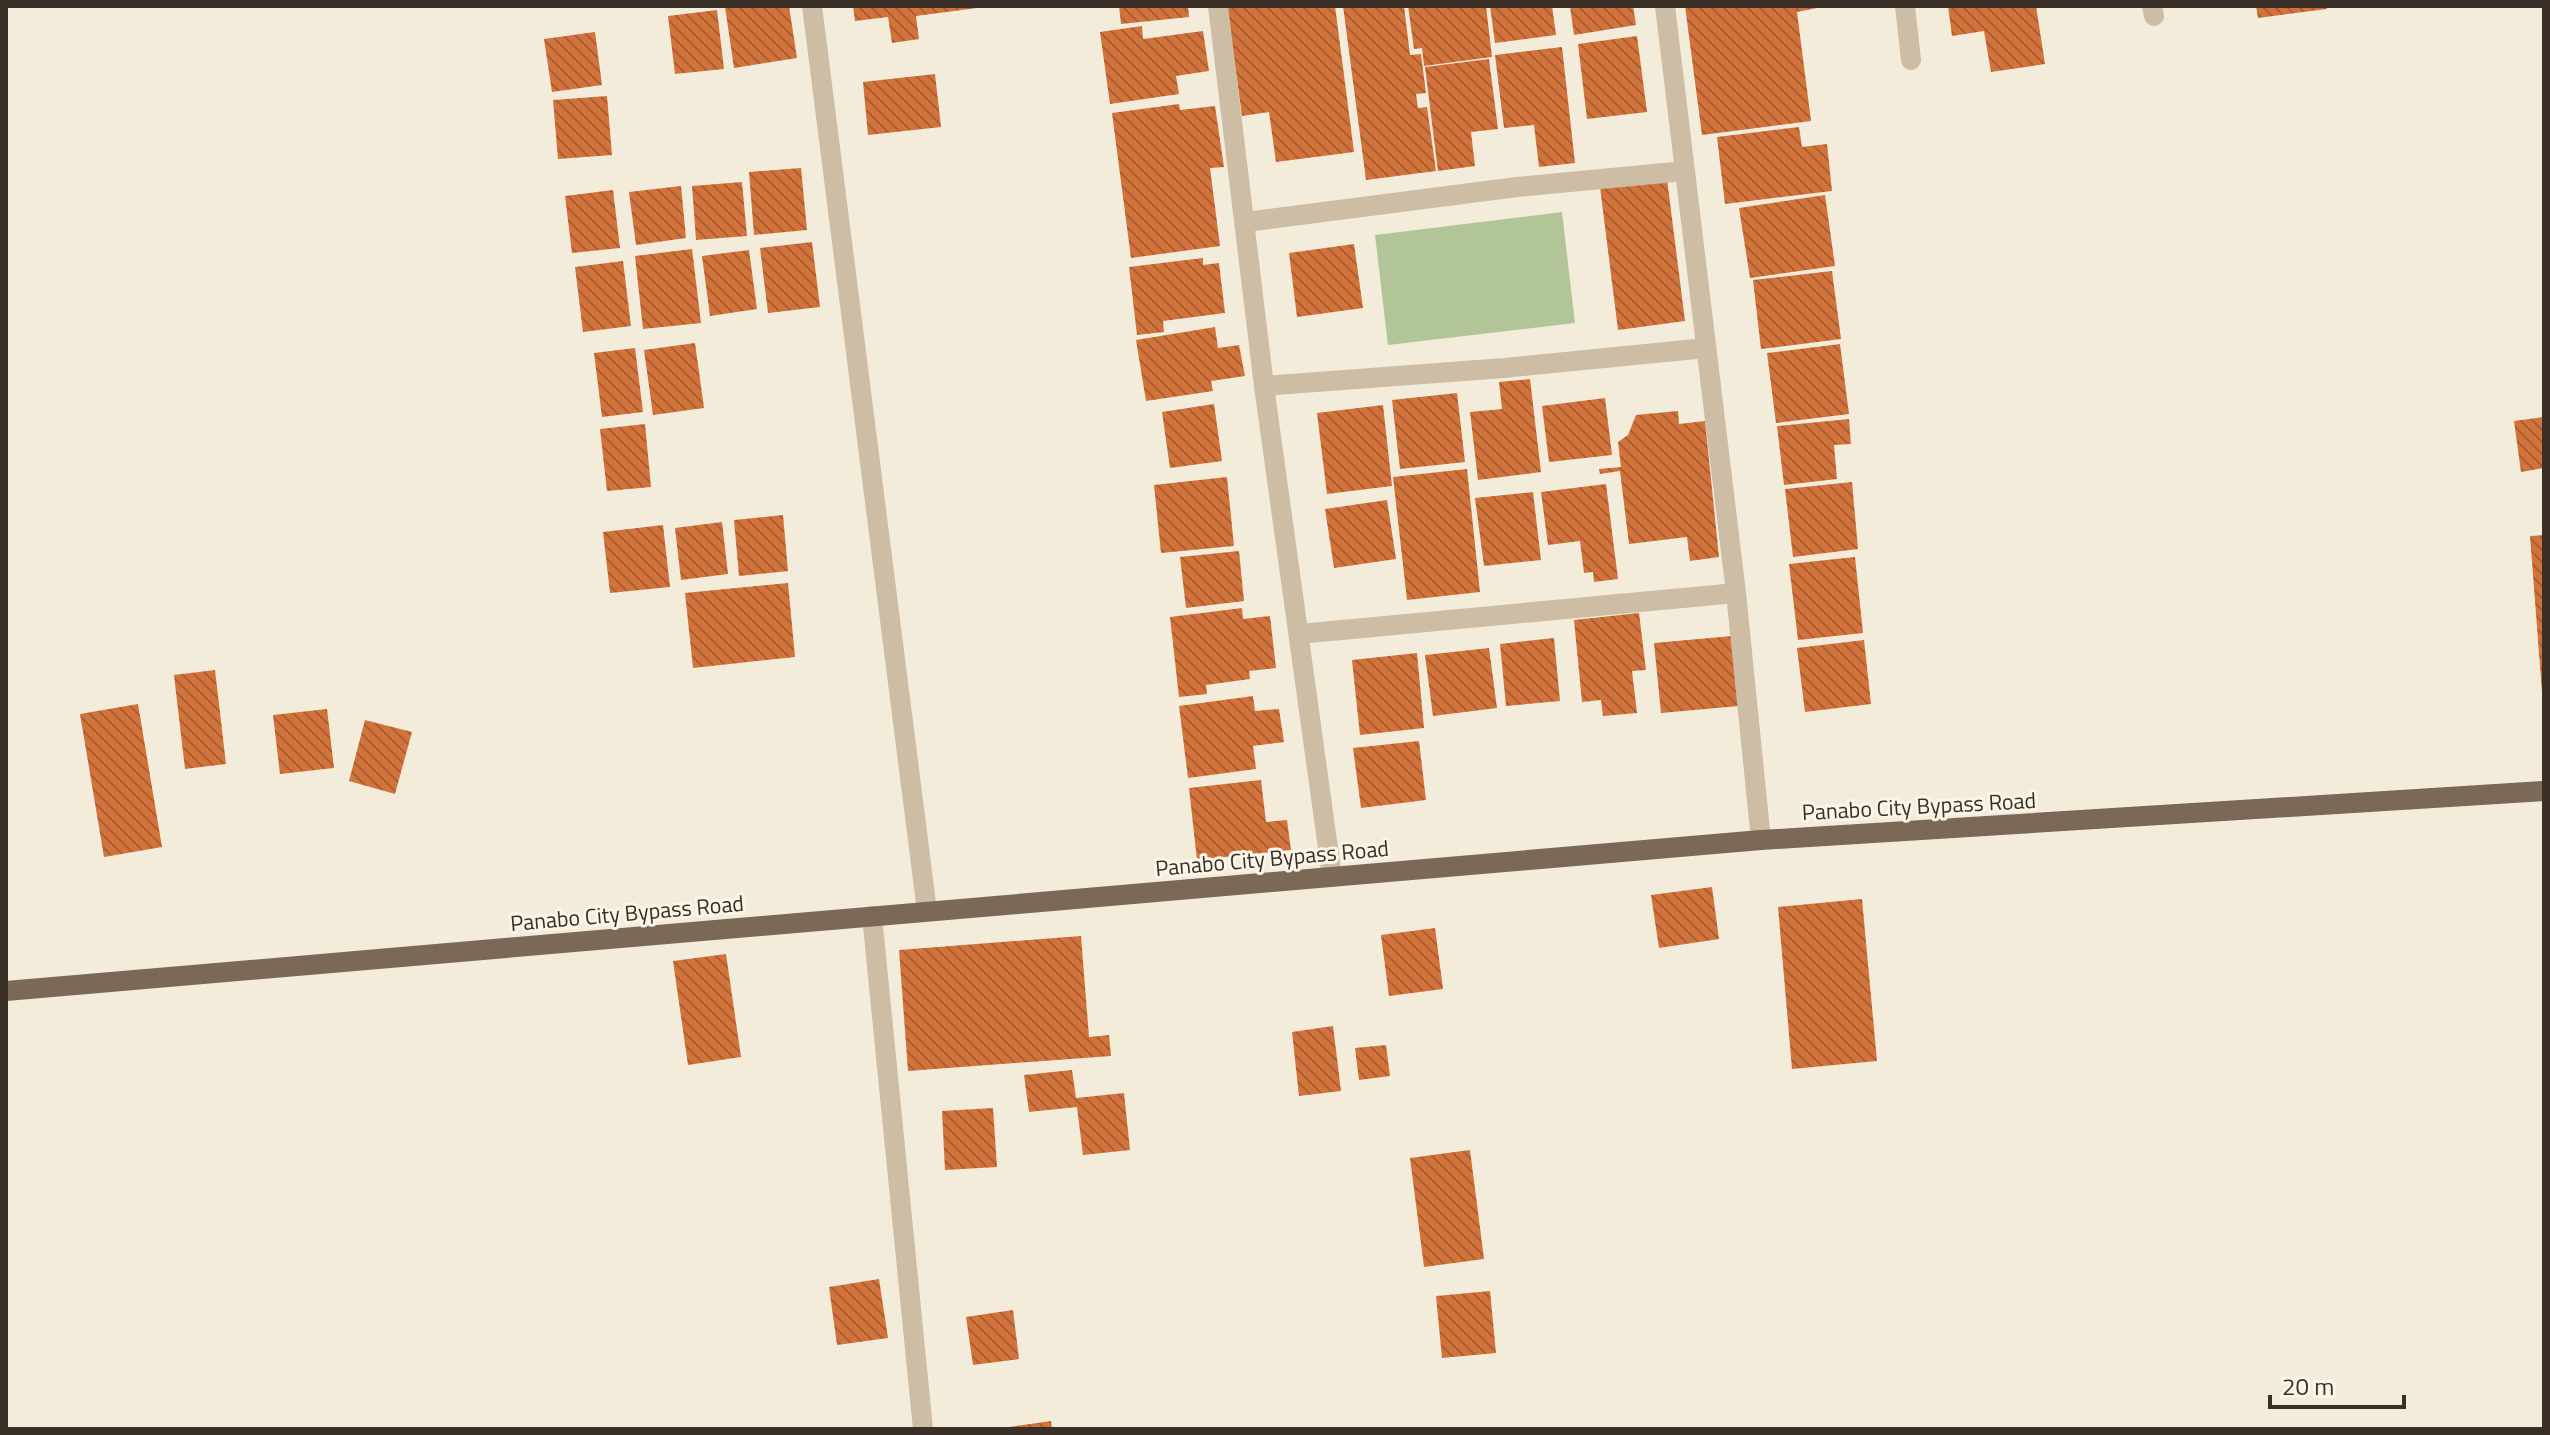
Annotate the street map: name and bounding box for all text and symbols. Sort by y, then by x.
street label: Panabo City Bypass Road [1801,783,2037,829]
street label: Panabo City Bypass Road [1154,831,1390,885]
street label: Panabo City Bypass Road [509,886,745,940]
scale bar [2270,1359,2404,1409]
text: 20 m [2282,1368,2334,1404]

